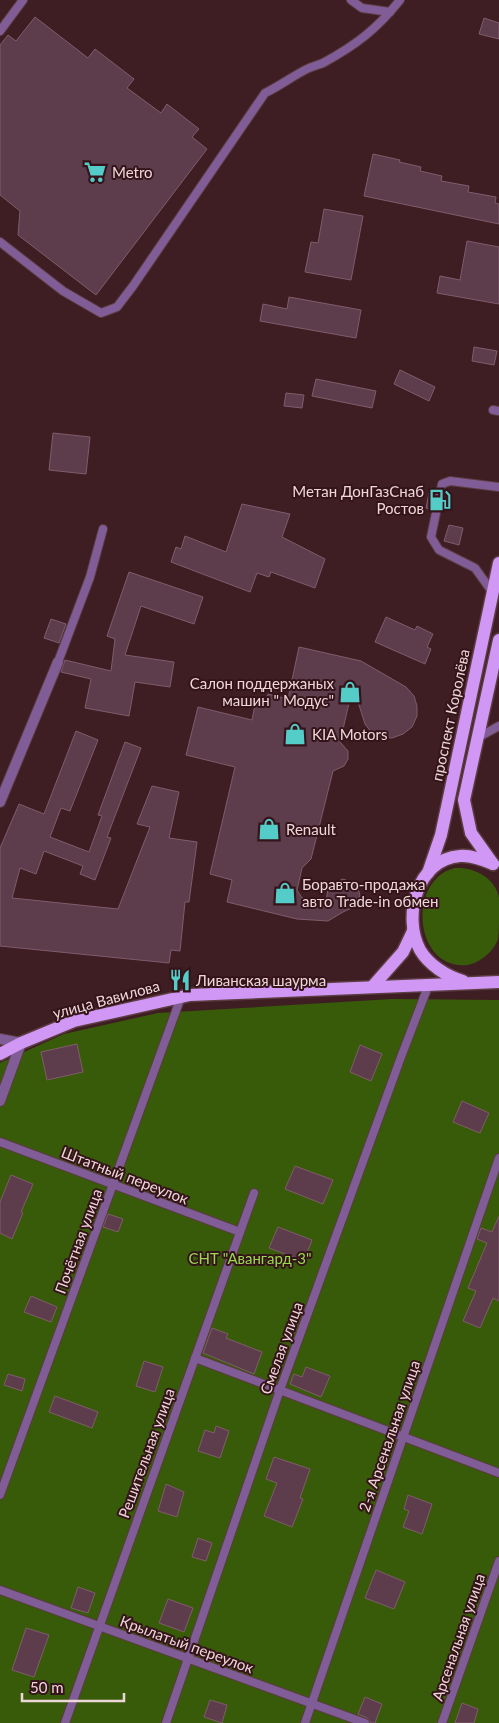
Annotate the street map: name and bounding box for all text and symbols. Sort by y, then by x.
supermarket icon: Metro [82,159,108,185]
place label: Metro [112,163,153,181]
place label: Метан ДонГазСнаб Ростов [292,482,424,517]
fuel station icon: Метан ДонГазСнаб Ростов [427,487,453,513]
street label: проспект Королёва [427,647,473,783]
place label: Салон поддержаных машин " Модус" [190,674,335,709]
shop icon: Салон поддержаных машин " Модус" [337,679,363,705]
shop icon: KIA Motors [282,721,308,747]
place label: KIA Motors [312,725,387,743]
shop icon: Renault [256,816,282,842]
place label: Renault [286,820,337,838]
place label: Боравто-продажа авто Trade-in обмен [302,875,438,910]
shop icon: Боравто-продажа авто Trade-in обмен [272,880,298,906]
restaurant icon: Ливанская шаурма [167,967,193,993]
place label: Ливанская шаурма [195,971,326,989]
street label: улица Вавилова [50,976,162,1022]
street label: Штатный переулок [59,1142,191,1208]
street label: Почётная улица [51,1186,105,1296]
park label: СНТ "Авангард-3" [189,1249,311,1267]
street label: Смелая улица [256,1299,306,1397]
street label: 2-я Арсенальная улица [355,1358,423,1514]
street label: Решительная улица [114,1386,178,1520]
street label: Арсенальная улица [428,1571,488,1703]
street label: Крылатый переулок [118,1611,256,1677]
scale bar [22,1670,125,1702]
text: 50 m [30,1678,64,1696]

